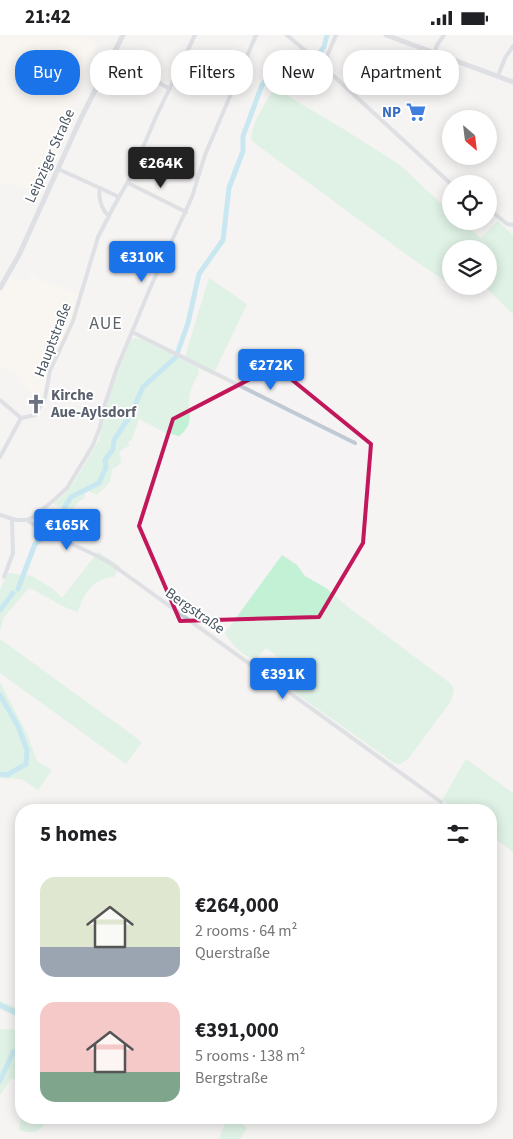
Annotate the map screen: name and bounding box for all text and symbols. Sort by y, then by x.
text: 21:42 [25,4,71,31]
chip: Buy [15,50,80,95]
chip: Rent [90,50,161,95]
chip: Filters [171,50,253,95]
chip: New [263,50,333,95]
chip: Apartment [343,50,459,95]
supermarket icon: NP [405,101,427,123]
place label: NP [382,102,401,123]
street label: Leipziger Straße [20,106,80,206]
north arrow [442,110,498,165]
map controls [442,110,497,295]
pin: €264K [126,147,196,189]
text: €264K [139,152,183,174]
button: locate [442,175,497,230]
button: layers [442,240,497,295]
pin: €310K [107,241,177,283]
text: €310K [120,246,164,268]
street label: Hauptstraße [29,300,77,380]
district label: AUE [89,311,123,336]
pin: €272K [236,349,306,391]
text: €272K [249,354,293,376]
place label: Kirche Aue-Aylsdorf [50,385,137,423]
church icon: Kirche Aue-Aylsdorf [25,393,47,415]
pin: €165K [32,509,102,551]
text: €165K [45,514,89,536]
street label: Bergstraße [161,583,229,639]
pin: €391K [248,657,318,700]
text: €391K [261,663,305,685]
text: 5 homes [40,819,117,849]
icon: filters [444,820,472,848]
text: €264,000 [195,890,279,920]
icon: home [80,897,140,957]
text: 2 rooms · 64 m² [195,920,297,942]
text: Querstraße [195,942,270,964]
text: €391,000 [195,1015,279,1045]
icon: home [80,1022,140,1082]
text: 5 rooms · 138 m² [195,1045,305,1067]
text: Bergstraße [195,1067,268,1089]

